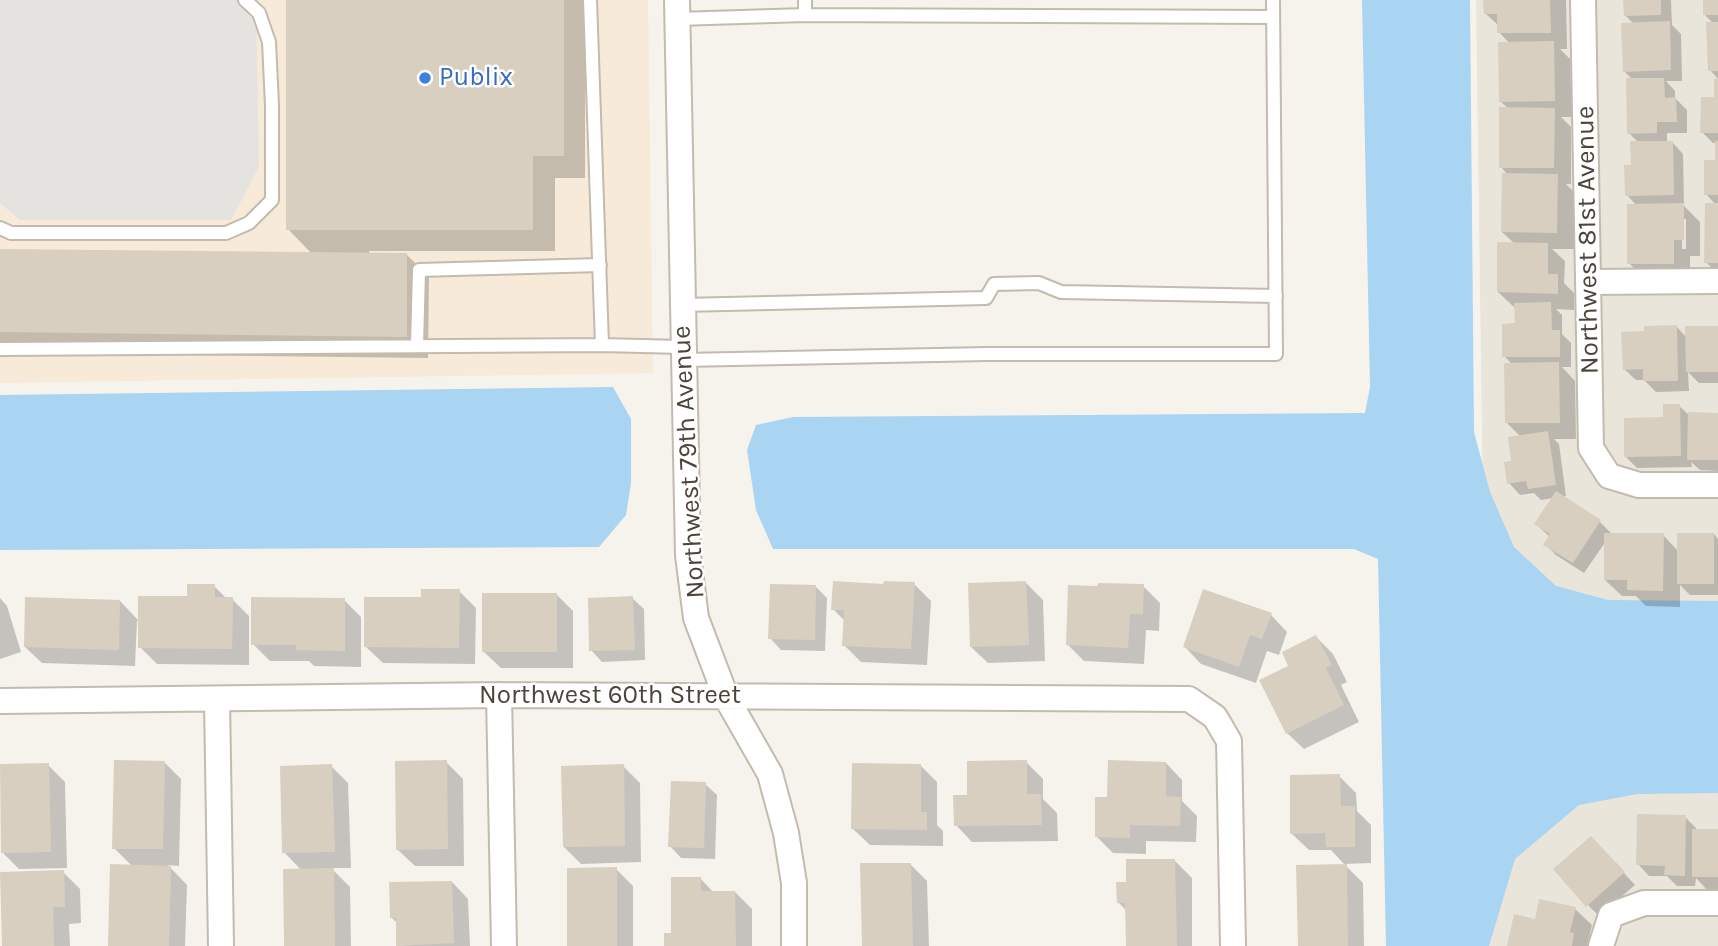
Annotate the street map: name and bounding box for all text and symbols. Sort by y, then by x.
place label: Publix [439,62,513,94]
marker: Publix [417,70,433,86]
street label: Northwest 81st Avenue [1570,106,1606,374]
street label: Northwest 79th Avenue [666,325,712,599]
street label: Northwest 60th Street [479,680,741,712]

